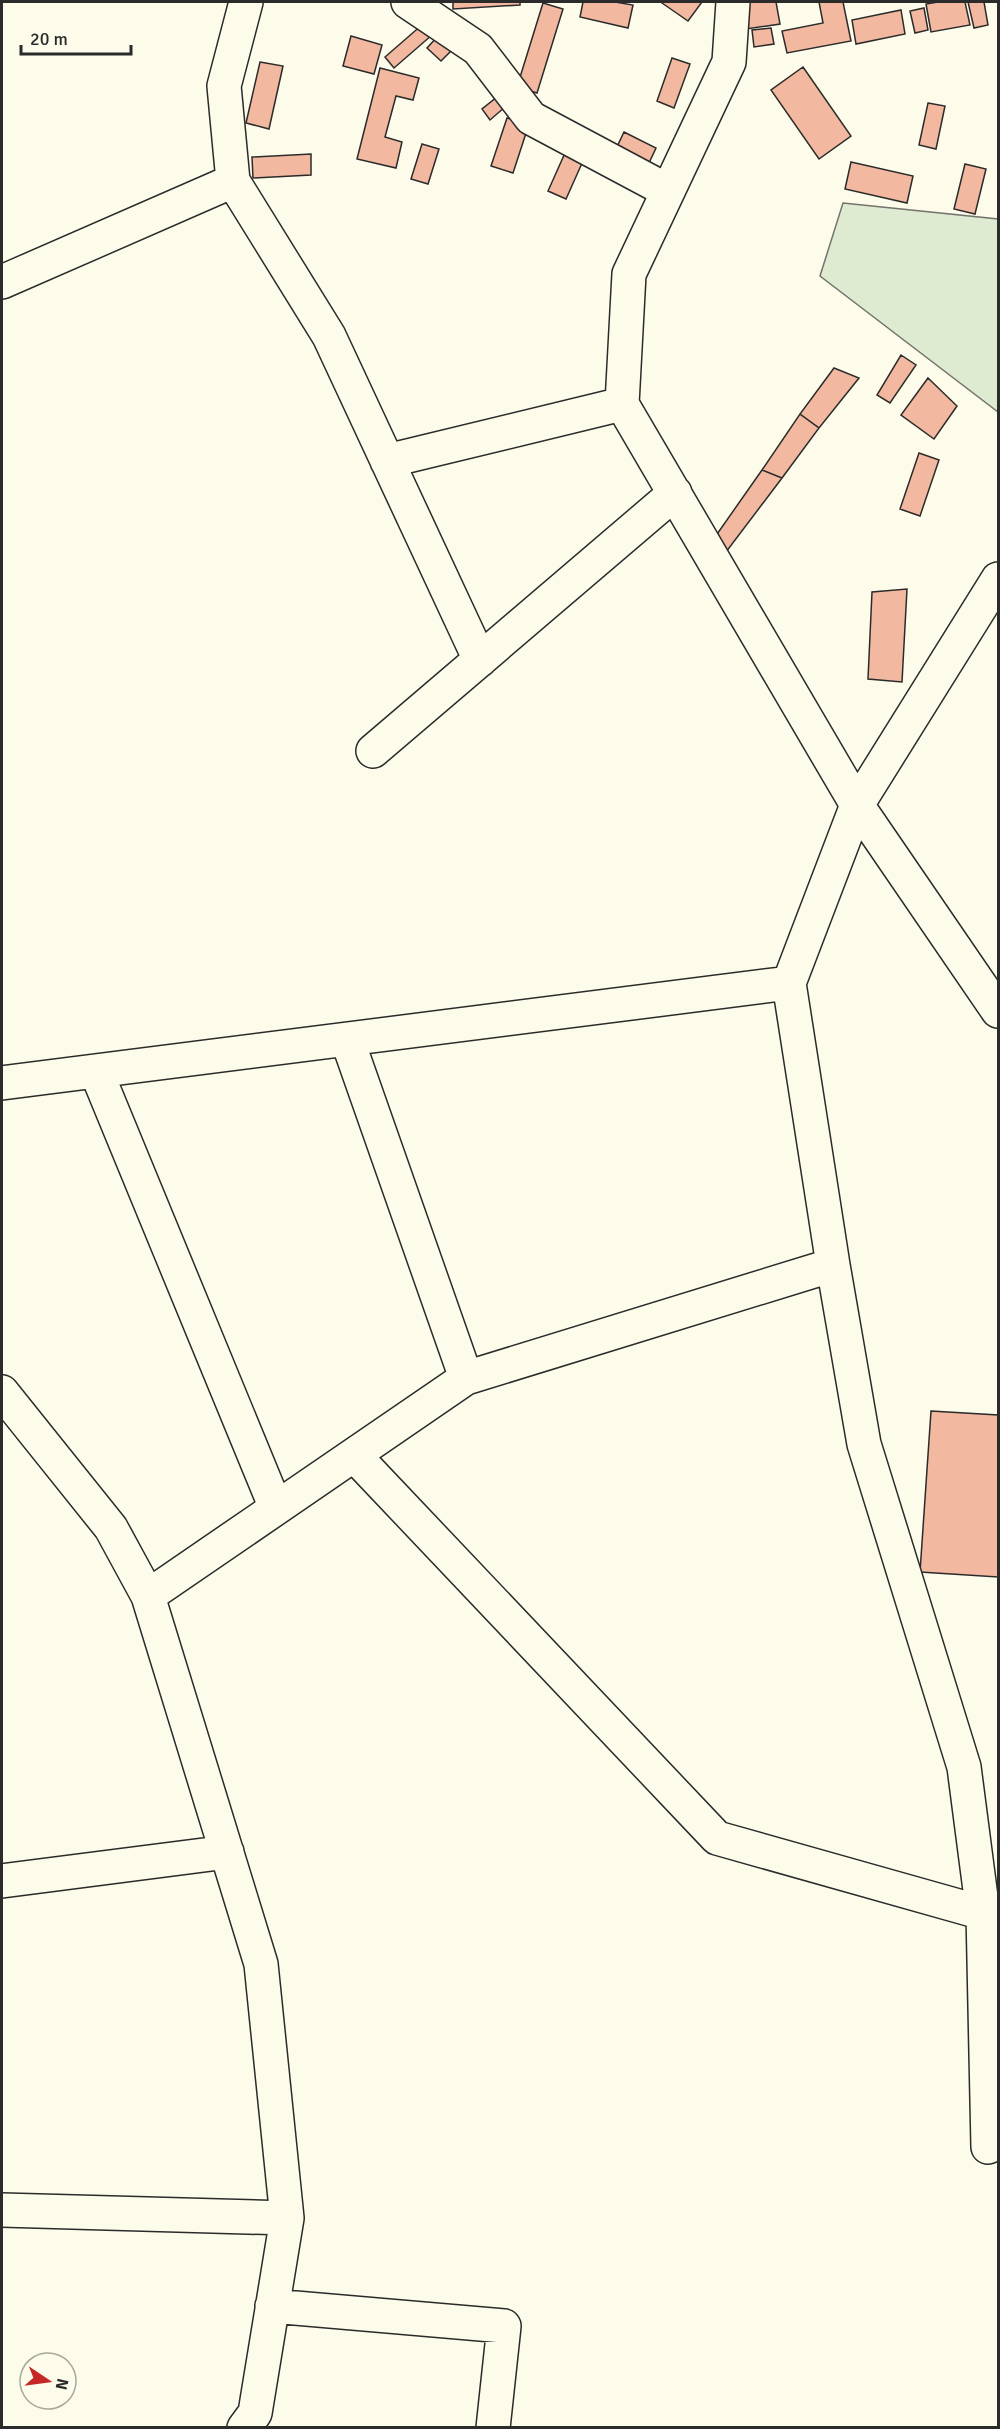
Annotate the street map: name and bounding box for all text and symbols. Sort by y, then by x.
scale bar [21,18,130,56]
text: 20 m [30,28,68,50]
north arrow [18,2351,78,2411]
text: N [51,2376,73,2392]

